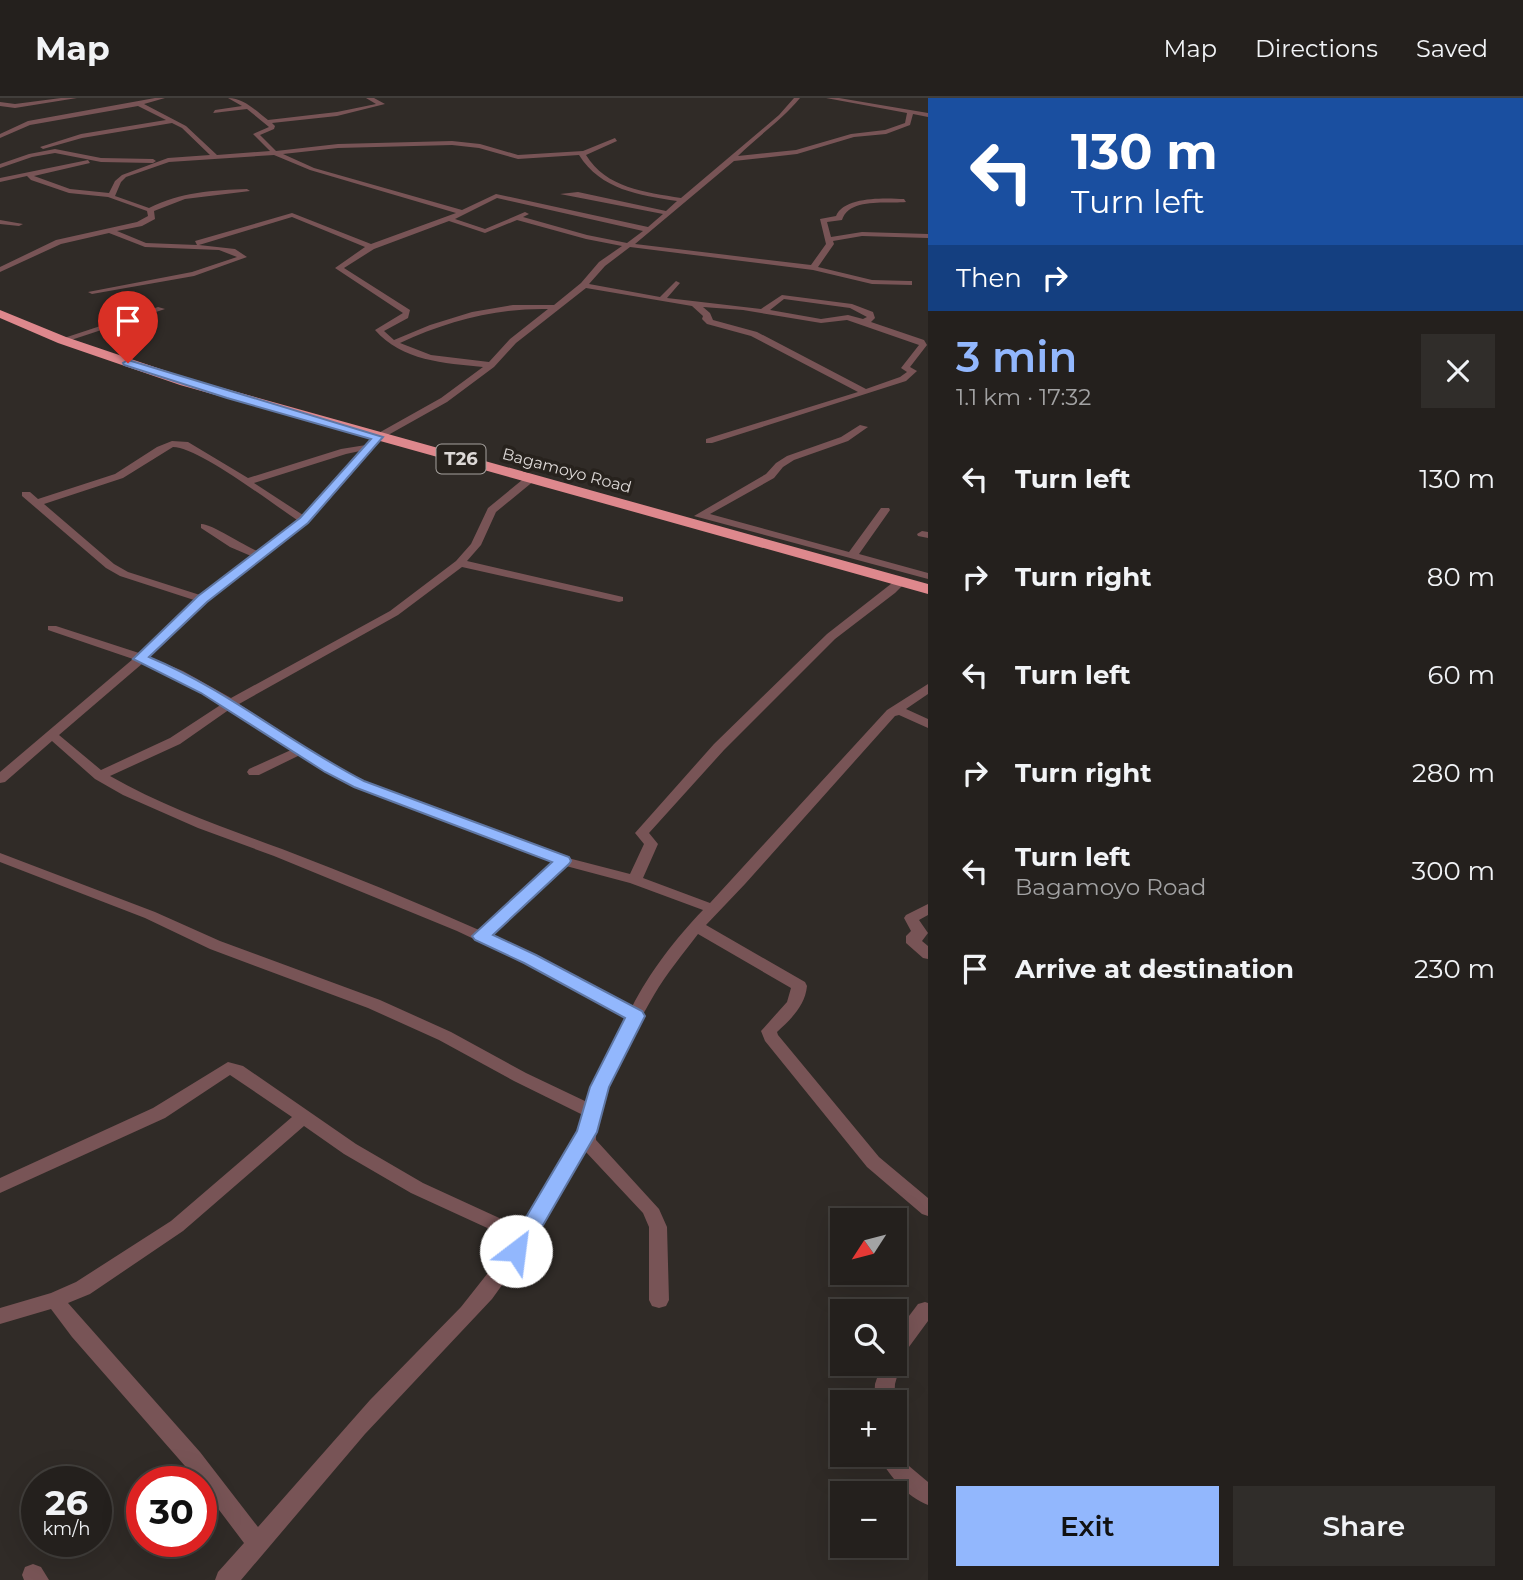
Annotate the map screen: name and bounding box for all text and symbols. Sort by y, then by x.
text: Map [35,28,110,68]
text: Map [1164,34,1217,63]
text: Directions [1255,34,1378,63]
text: Saved [1416,34,1488,63]
text: 130 m [1071,122,1218,181]
icon: left [956,126,1047,217]
text: Turn left [1071,182,1205,221]
icon: right [1036,259,1074,297]
text: Then [956,262,1022,294]
pin [98,291,158,363]
icon: arrive [109,302,147,340]
text: 3 min [956,331,1077,383]
button: close [1421,334,1495,408]
text: 1.1 km · 17:32 [956,383,1091,411]
road number: T26 [436,444,486,474]
street label: Bagamoyo Road [500,444,634,497]
icon: left [956,460,994,498]
text: Turn left [1015,463,1131,495]
text: 130 m [1419,463,1495,495]
icon: right [956,558,994,596]
text: Turn right [1015,561,1151,593]
text: 80 m [1427,561,1495,593]
icon: left [956,656,994,694]
text: Turn left [1015,659,1131,691]
text: 60 m [1428,659,1495,691]
icon: right [956,754,994,792]
text: Turn right [1015,757,1151,789]
text: 280 m [1412,757,1495,789]
text: Turn left [1015,841,1131,873]
icon: left [956,852,994,890]
text: 300 m [1412,855,1495,887]
text: Bagamoyo Road [1015,873,1206,901]
icon: arrive [956,950,994,988]
text: Arrive at destination [1015,953,1294,985]
text: 230 m [1414,953,1495,985]
north arrow [830,1208,906,1284]
map controls [830,1208,907,1558]
position arrow [479,1214,553,1288]
button: search [830,1299,907,1376]
button: + [830,1390,907,1467]
speed limit sign: 30 [126,1466,217,1557]
text: 26 [45,1481,88,1524]
button: − [830,1481,907,1558]
button: Exit [956,1486,1219,1566]
button: Share [1233,1486,1495,1566]
text: km/h [42,1518,91,1540]

